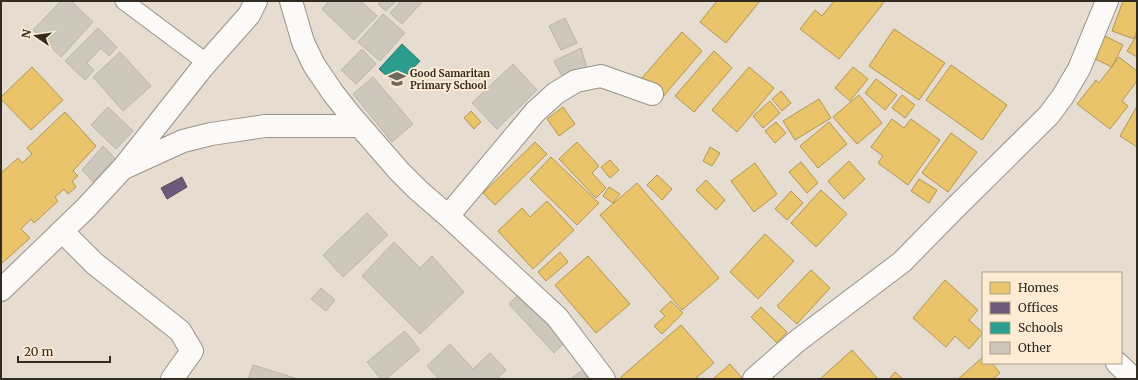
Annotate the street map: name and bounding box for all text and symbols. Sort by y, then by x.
north arrow [16,16,56,56]
text: N [18,28,34,40]
place label: Good Samaritan Primary School [410,67,490,92]
school or university icon: Good Samaritan Primary School [387,69,407,89]
legend [982,272,1122,364]
text: Homes [1018,280,1059,295]
text: Offices [1018,300,1058,315]
text: Schools [1018,320,1063,335]
scale bar [18,338,110,364]
text: Other [1018,340,1052,355]
text: 20 m [24,344,53,359]

